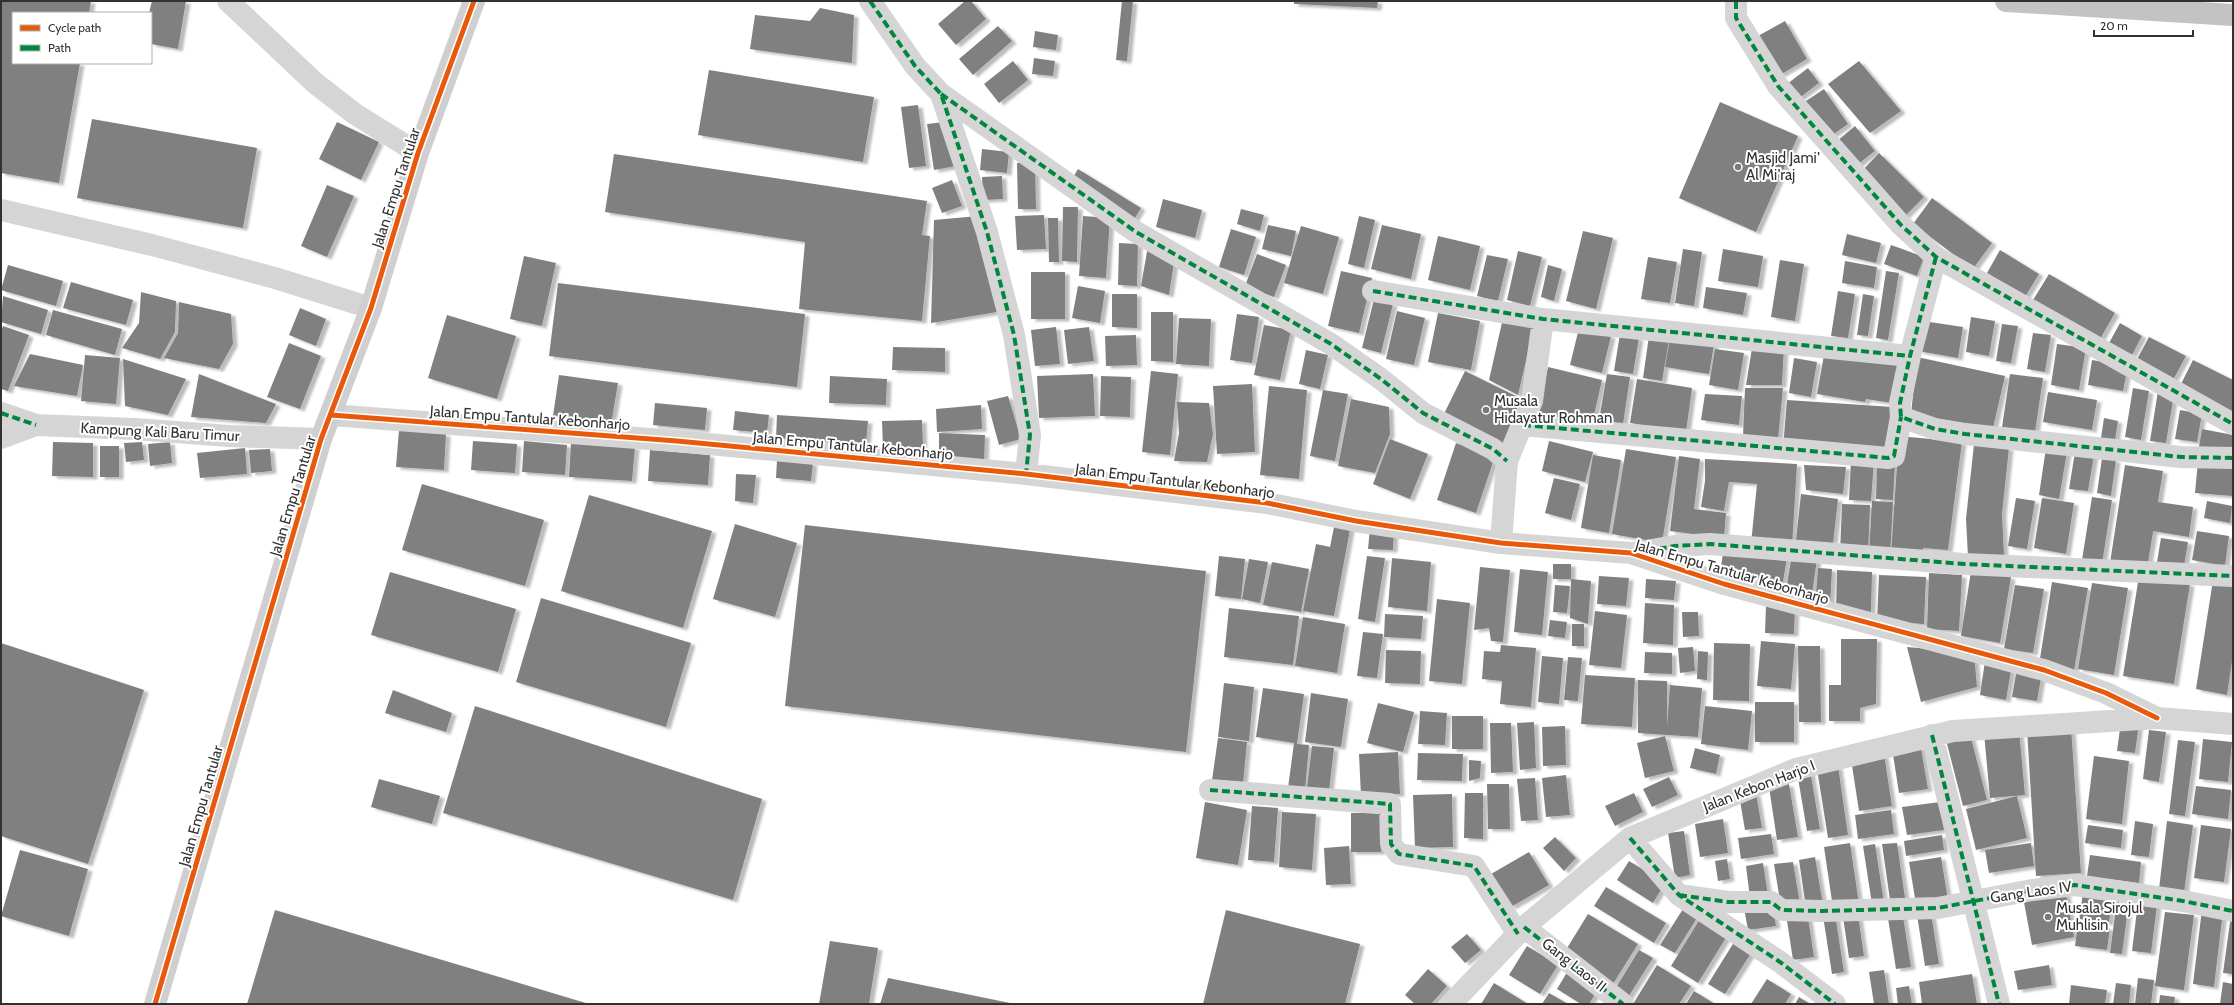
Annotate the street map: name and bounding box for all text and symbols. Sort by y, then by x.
legend [12,12,152,64]
scale bar [2094,12,2193,38]
text: 20 m [2100,18,2128,33]
text: Cycle path [48,20,101,35]
text: Path [48,40,71,55]
street label: Jalan Empu Tantular [368,125,424,251]
place label: Masjid Jami' Al Mi'raj [1746,149,1820,184]
marker: Masjid Jami' Al Mi'raj [1733,162,1743,172]
place label: Musala Hidayatur Rohman [1494,392,1612,427]
street label: Jalan Empu Tantular Kebonharjo [428,402,631,434]
marker: Musala Hidayatur Rohman [1481,405,1491,415]
street label: Kampung Kali Baru Timur [80,419,240,445]
street label: Jalan Empu Tantular Kebonharjo [751,428,954,464]
street label: Jalan Empu Tantular [266,433,320,559]
street label: Jalan Empu Tantular Kebonharjo [1073,460,1276,502]
street label: Jalan Empu Tantular Kebonharjo [1632,535,1831,608]
street label: Jalan Empu Tantular [175,743,227,870]
street label: Jalan Kebon Harjo I [1700,756,1817,816]
street label: Gang Laos IV [1989,877,2074,907]
place label: Musala Sirojul Muhlisin [2056,899,2143,934]
marker: Musala Sirojul Muhlisin [2043,912,2053,922]
street label: Gang Laos II [1538,934,1610,996]

